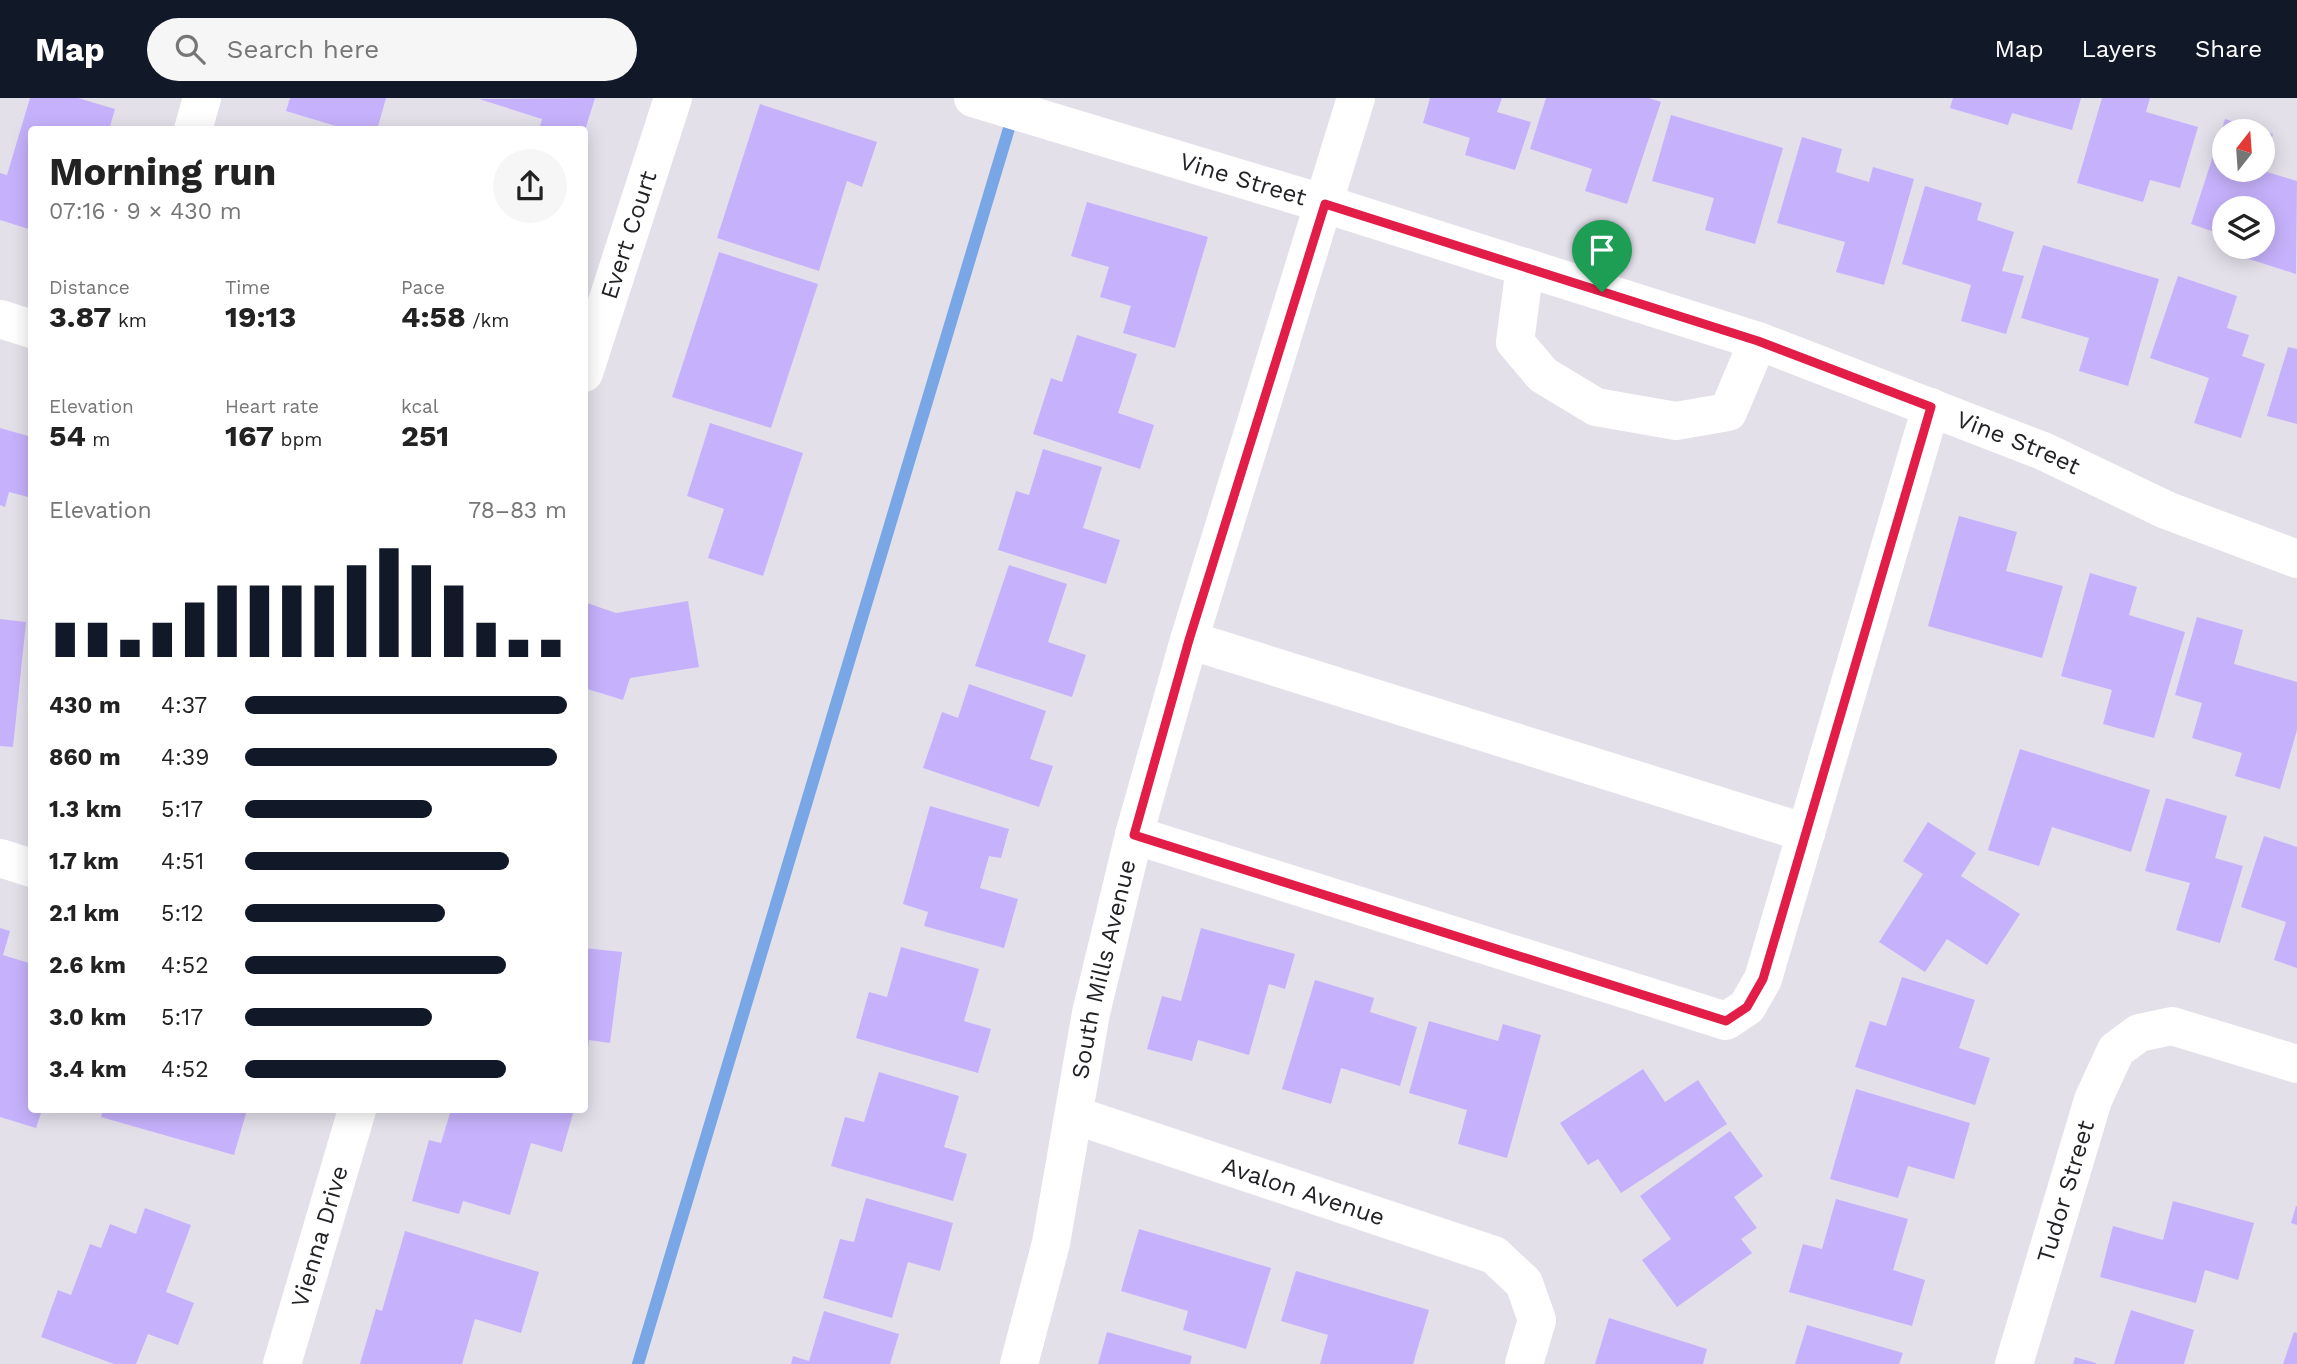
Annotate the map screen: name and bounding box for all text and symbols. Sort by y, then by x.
search box [147,18,637,81]
text: Map [35,30,105,69]
icon: search [171,30,209,68]
text: Search here [227,34,379,64]
text: Map [1995,35,2043,63]
text: Layers [2081,35,2157,63]
text: Share [2195,35,2262,63]
north arrow [2212,119,2275,182]
map controls [2212,119,2275,259]
street label: Vine Street [1176,147,1310,212]
button: share [493,149,567,223]
text: Morning run [49,150,276,194]
street label: Evert Court [595,167,662,303]
button: layers [2212,196,2275,259]
text: 07:16 · 9 × 430 m [49,198,242,225]
pin [1572,220,1632,292]
icon: arrive [1583,231,1621,269]
text: Distance [49,276,130,299]
text: Time [225,276,270,299]
text: Pace [401,276,445,299]
text: 3.87 [49,299,112,334]
text: 19:13 [225,299,296,334]
text: 4:58 [401,299,466,334]
text: km [112,309,147,332]
text: /km [466,309,509,332]
text: Elevation [49,395,134,418]
text: Heart rate [225,395,319,418]
text: kcal [401,395,439,418]
street label: Vine Street [1952,405,2085,481]
text: 54 [49,418,86,453]
text: 167 [225,418,274,453]
text: 251 [401,418,449,453]
text: m [86,428,110,451]
text: bpm [274,428,322,451]
text: Elevation [49,497,152,524]
text: 78–83 m [468,497,567,524]
text: 430 m [49,692,121,719]
text: 4:37 [161,692,207,719]
text: 860 m [49,744,121,771]
text: 4:39 [161,744,209,771]
text: 1.3 km [49,796,122,823]
text: 5:17 [161,796,203,823]
text: 1.7 km [49,848,119,875]
text: 4:51 [161,848,204,875]
street label: South Mills Avenue [1066,857,1142,1081]
text: 2.1 km [49,900,120,927]
text: 5:12 [161,900,204,927]
text: 2.6 km [49,952,126,979]
text: 4:52 [161,952,209,979]
text: 3.0 km [49,1004,126,1031]
text: 5:17 [161,1004,203,1031]
text: 3.4 km [49,1056,127,1083]
text: 4:52 [161,1056,209,1083]
street label: Tudor Street [2031,1117,2100,1266]
street label: Avalon Avenue [1219,1151,1388,1232]
street label: Vienna Drive [285,1162,354,1311]

